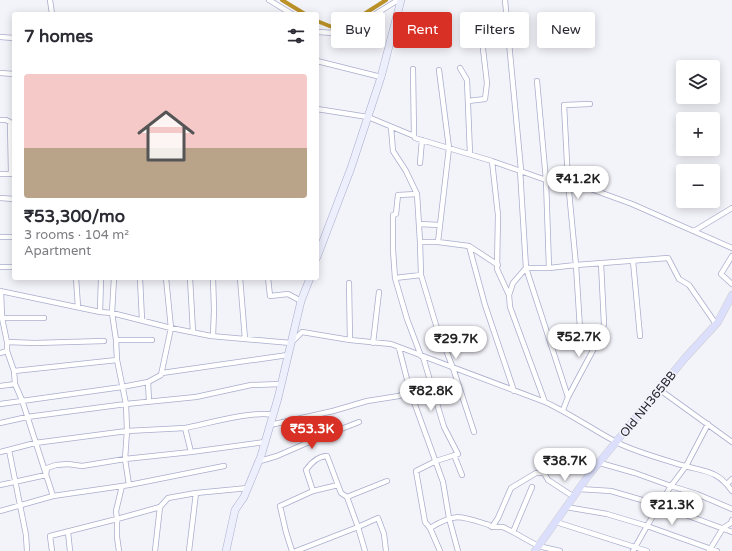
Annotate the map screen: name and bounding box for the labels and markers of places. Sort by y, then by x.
pin: ₹41.2K [545,166,611,200]
pin: ₹52.7K [546,324,612,358]
pin: ₹29.7K [423,326,489,360]
pin: ₹82.8K [398,378,464,412]
pin: ₹53.3K [279,416,345,450]
pin: ₹38.7K [532,448,598,482]
pin: ₹21.3K [639,492,705,526]

